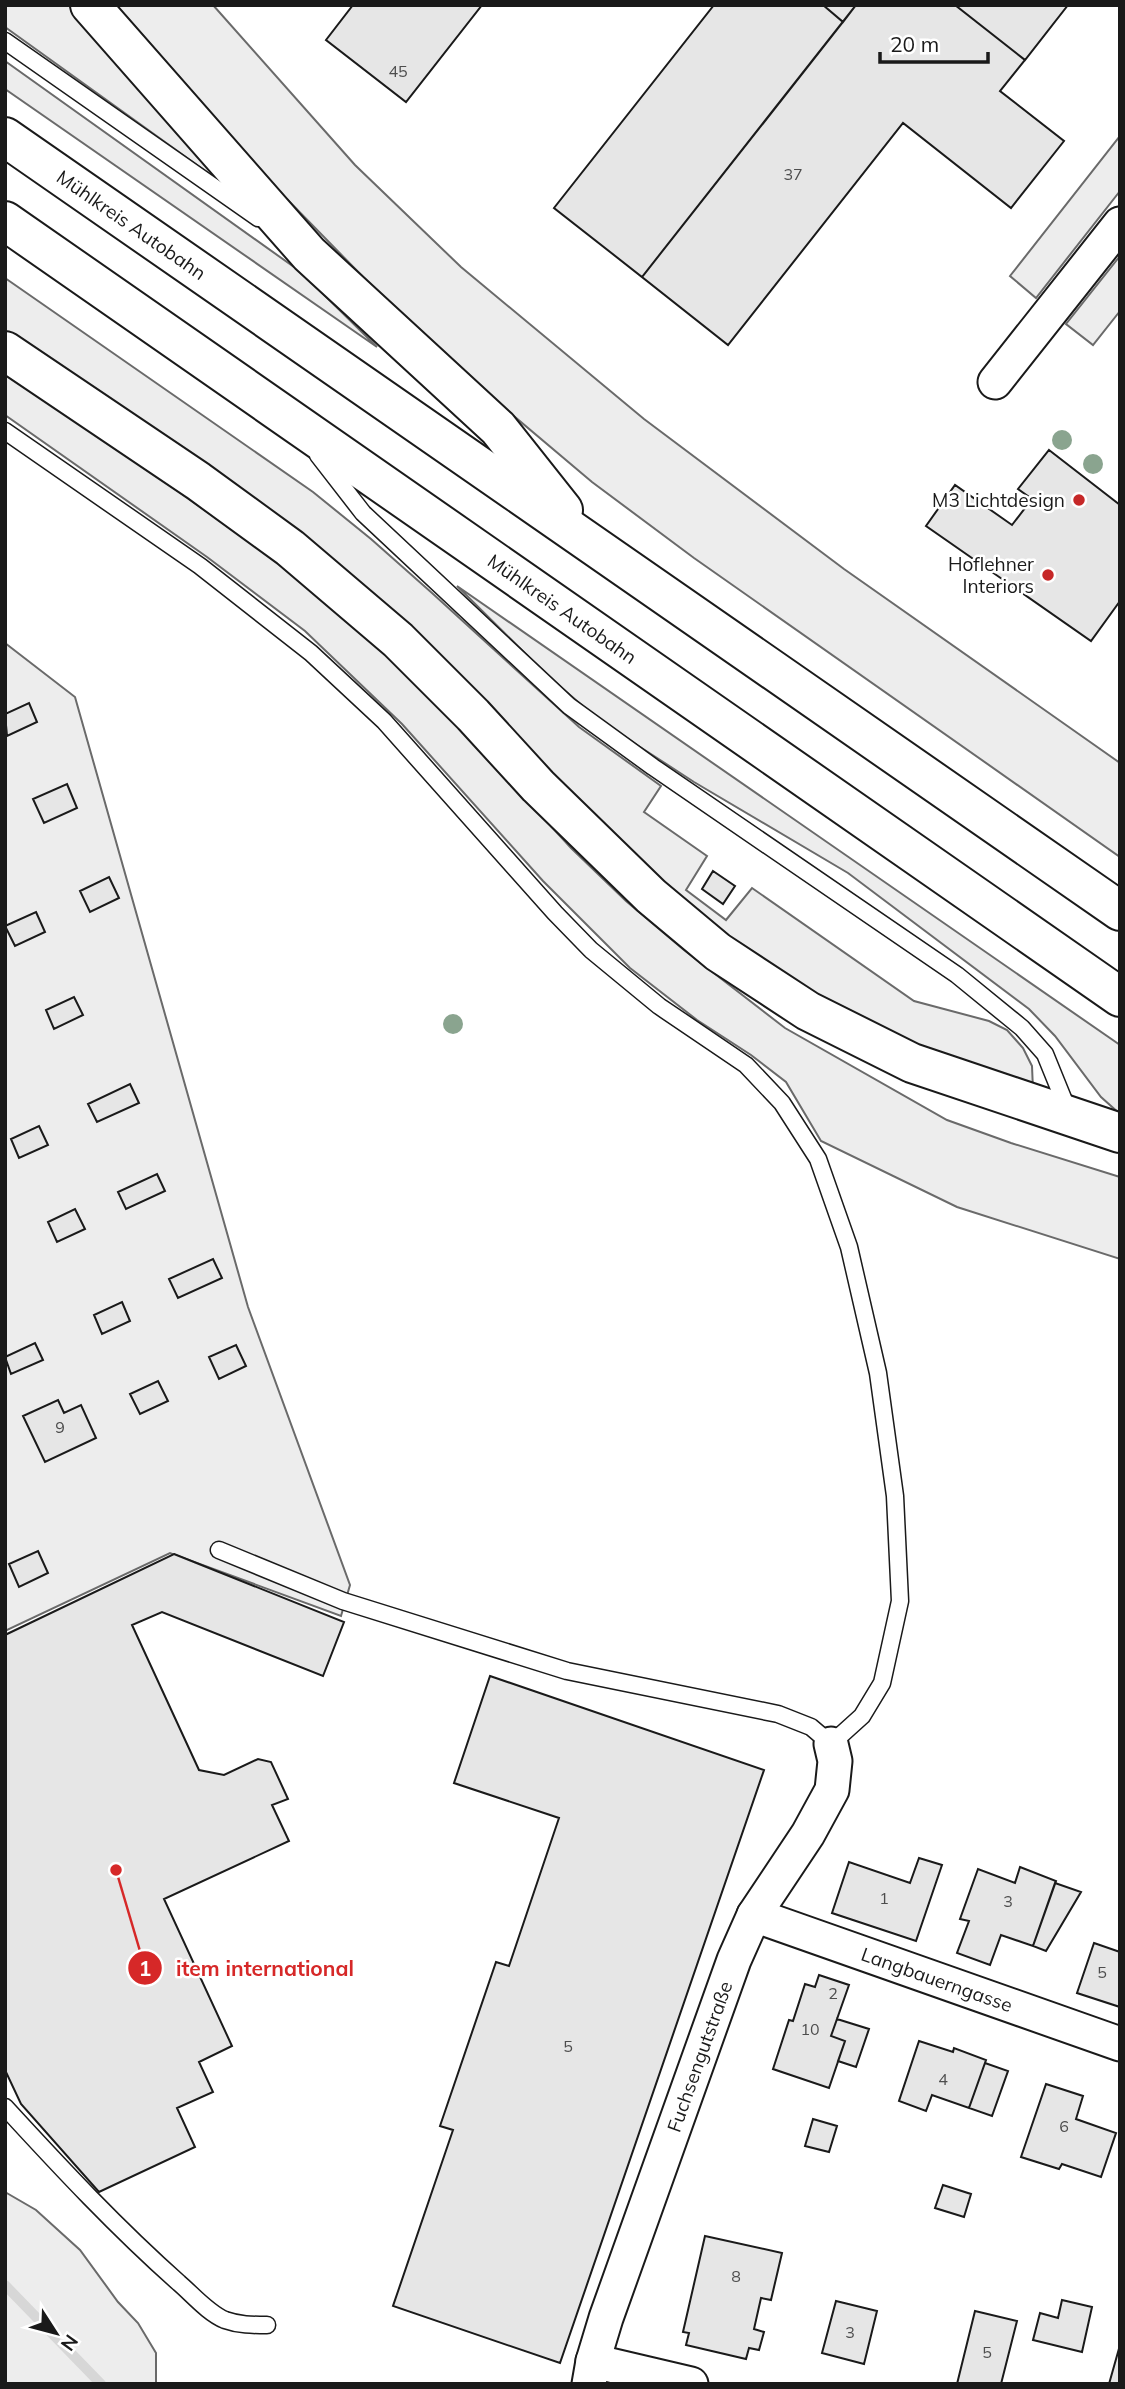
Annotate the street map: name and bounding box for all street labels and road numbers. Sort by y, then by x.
street label: Mühlkreis Autobahn [52,165,211,285]
street label: Mühlkreis Autobahn [483,549,642,669]
street label: Langbauerngasse [858,1942,1016,2017]
street label: Fuchsengutstraße [662,1978,738,2135]

